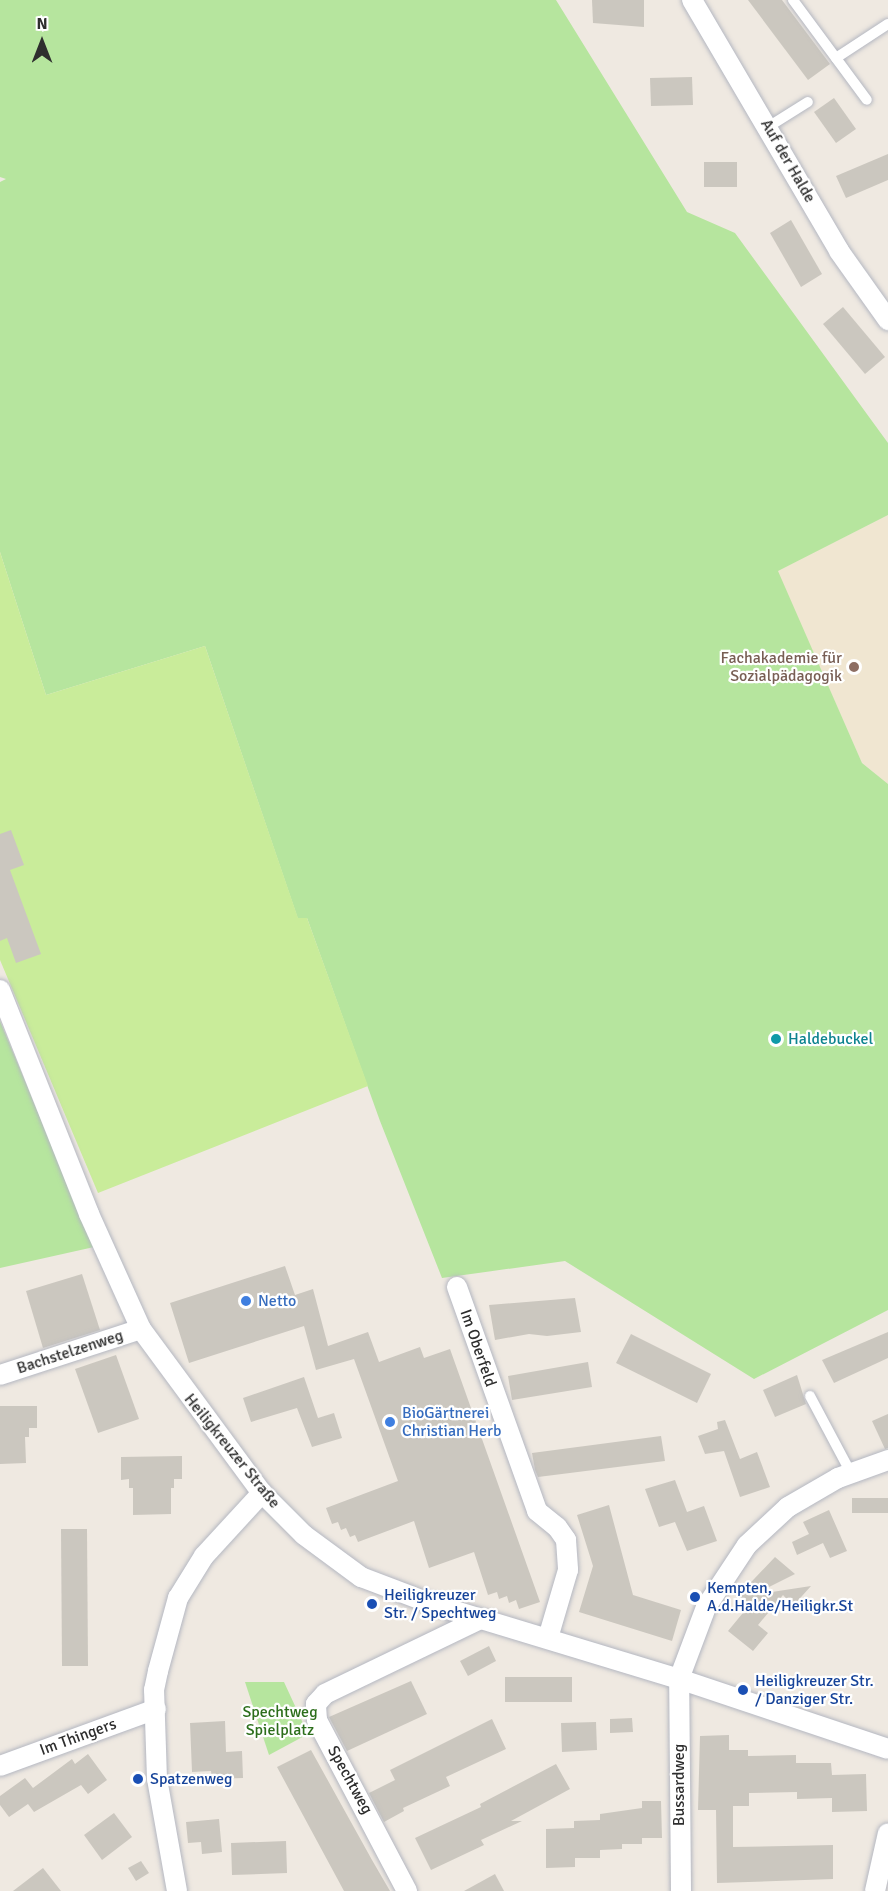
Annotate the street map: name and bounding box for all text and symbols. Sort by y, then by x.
north arrow [12,12,72,72]
text: N [36,14,48,34]
street label: Auf der Halde [756,116,820,206]
place label: Fachakademie für Sozialpädagogik [721,648,842,686]
marker: Fachakademie für Sozialpädagogik [847,660,861,674]
place label: Haldebuckel [788,1029,873,1049]
marker: Haldebuckel [769,1032,783,1046]
place label: Netto [258,1291,296,1311]
marker: Netto [239,1294,253,1308]
street label: Im Oberfeld [456,1307,500,1389]
street label: Bachstelzenweg [14,1326,126,1378]
street label: Heiligkreuzer Straße [180,1390,284,1512]
place label: BioGärtnerei Christian Herb [402,1403,501,1441]
marker: BioGärtnerei Christian Herb [383,1415,397,1429]
place label: Kempten, A.d.Halde/Heiligkr.St [707,1578,853,1616]
place label: Heiligkreuzer Str. / Spechtweg [384,1585,496,1623]
marker: Kempten, A.d.Halde/Heiligkr.St [688,1590,702,1604]
marker: Heiligkreuzer Str. / Spechtweg [365,1597,379,1611]
place label: Heiligkreuzer Str. / Danziger Str. [755,1671,874,1709]
marker: Heiligkreuzer Str. / Danziger Str. [736,1683,750,1697]
park label: Spechtweg Spielplatz [242,1702,318,1740]
street label: Im Thingers [37,1714,119,1760]
street label: Spechtweg [323,1742,377,1818]
street label: Bussardweg [669,1744,689,1826]
place label: Spatzenweg [150,1769,232,1789]
marker: Spatzenweg [131,1772,145,1786]

